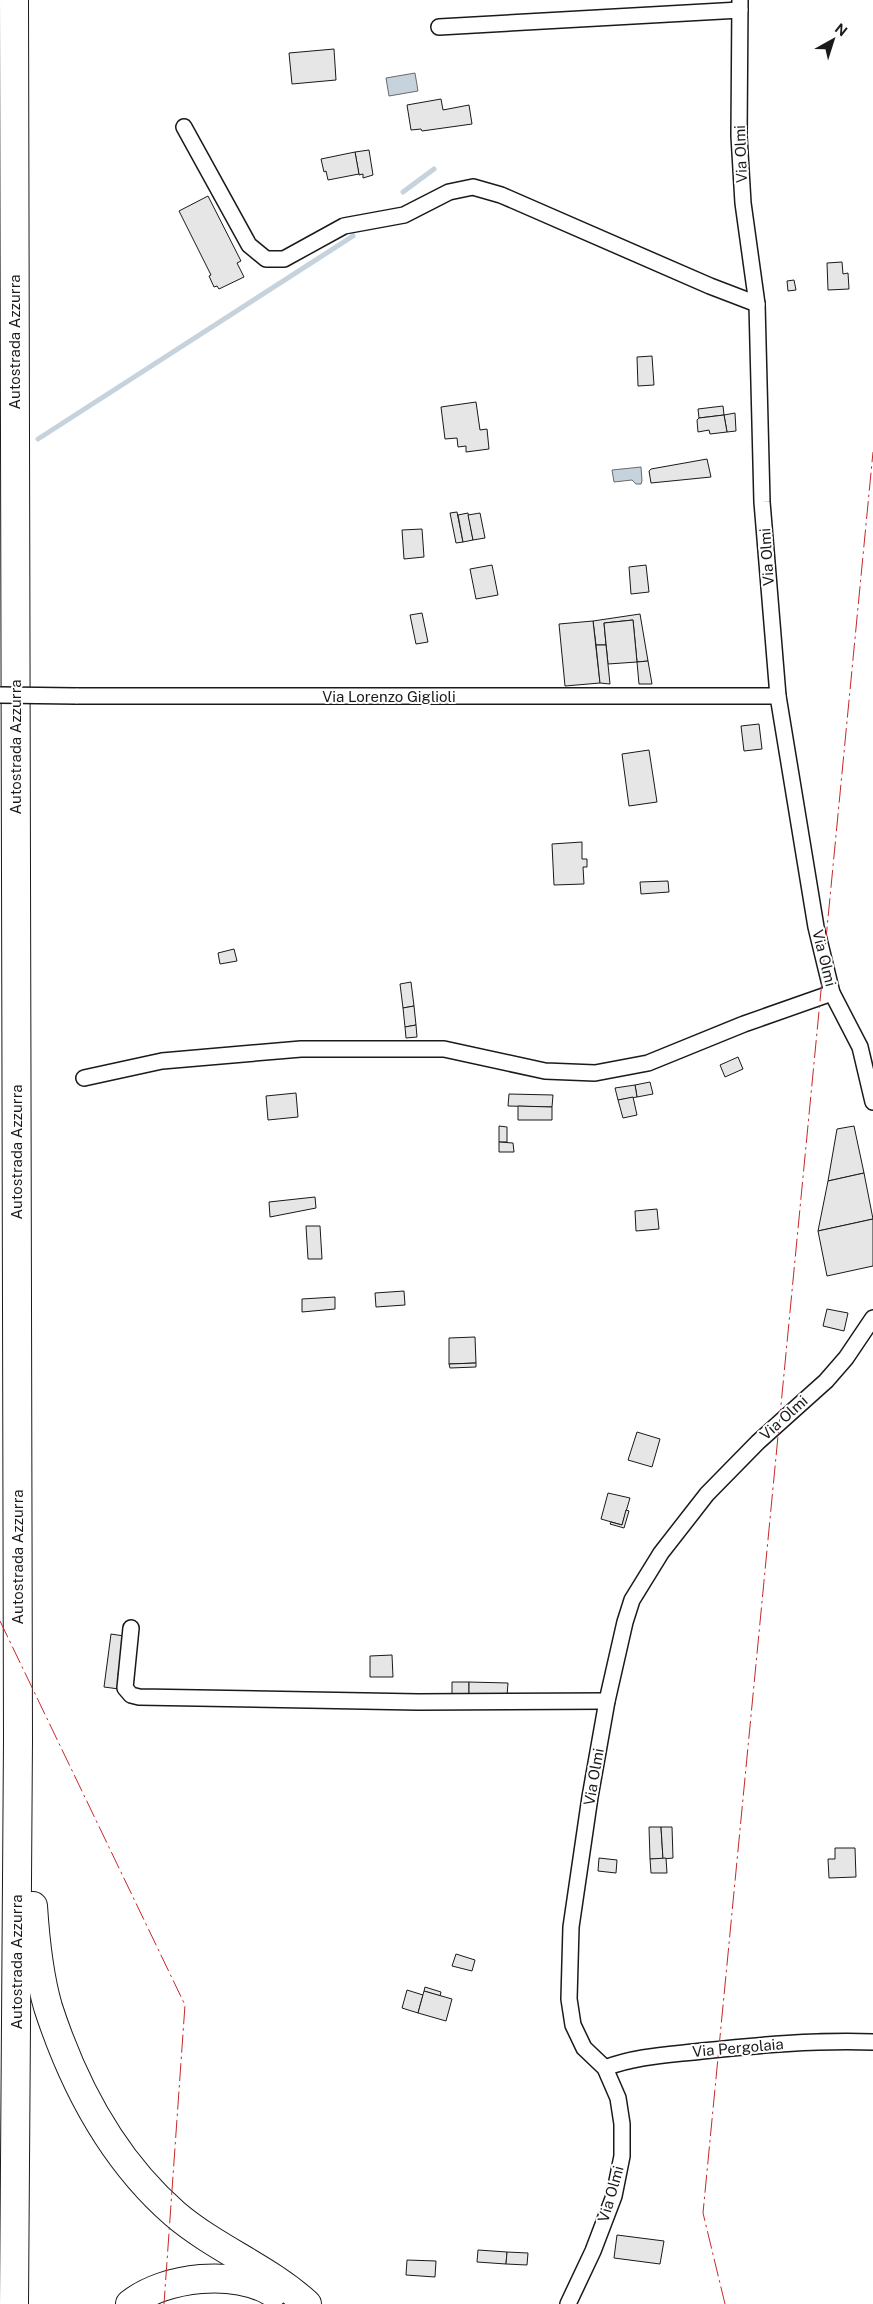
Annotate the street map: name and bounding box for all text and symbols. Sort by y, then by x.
north arrow [808,15,858,65]
text: N [832,20,850,40]
street label: Via Olmi [731,125,750,183]
street label: Autostrada Azzurra [6,274,23,410]
street label: Via Olmi [756,528,777,586]
street label: Autostrada Azzurra [7,679,24,815]
street label: Via Lorenzo Giglioli [322,688,456,705]
street label: Via Olmi [809,928,840,988]
street label: Autostrada Azzurra [8,1084,25,1220]
street label: Via Olmi [756,1392,811,1443]
street label: Autostrada Azzurra [9,1489,26,1625]
street label: Via Olmi [580,1747,607,1807]
street label: Autostrada Azzurra [8,1894,25,2030]
street label: Via Pergolaia [692,2035,784,2060]
street label: Via Olmi [594,2164,627,2224]

